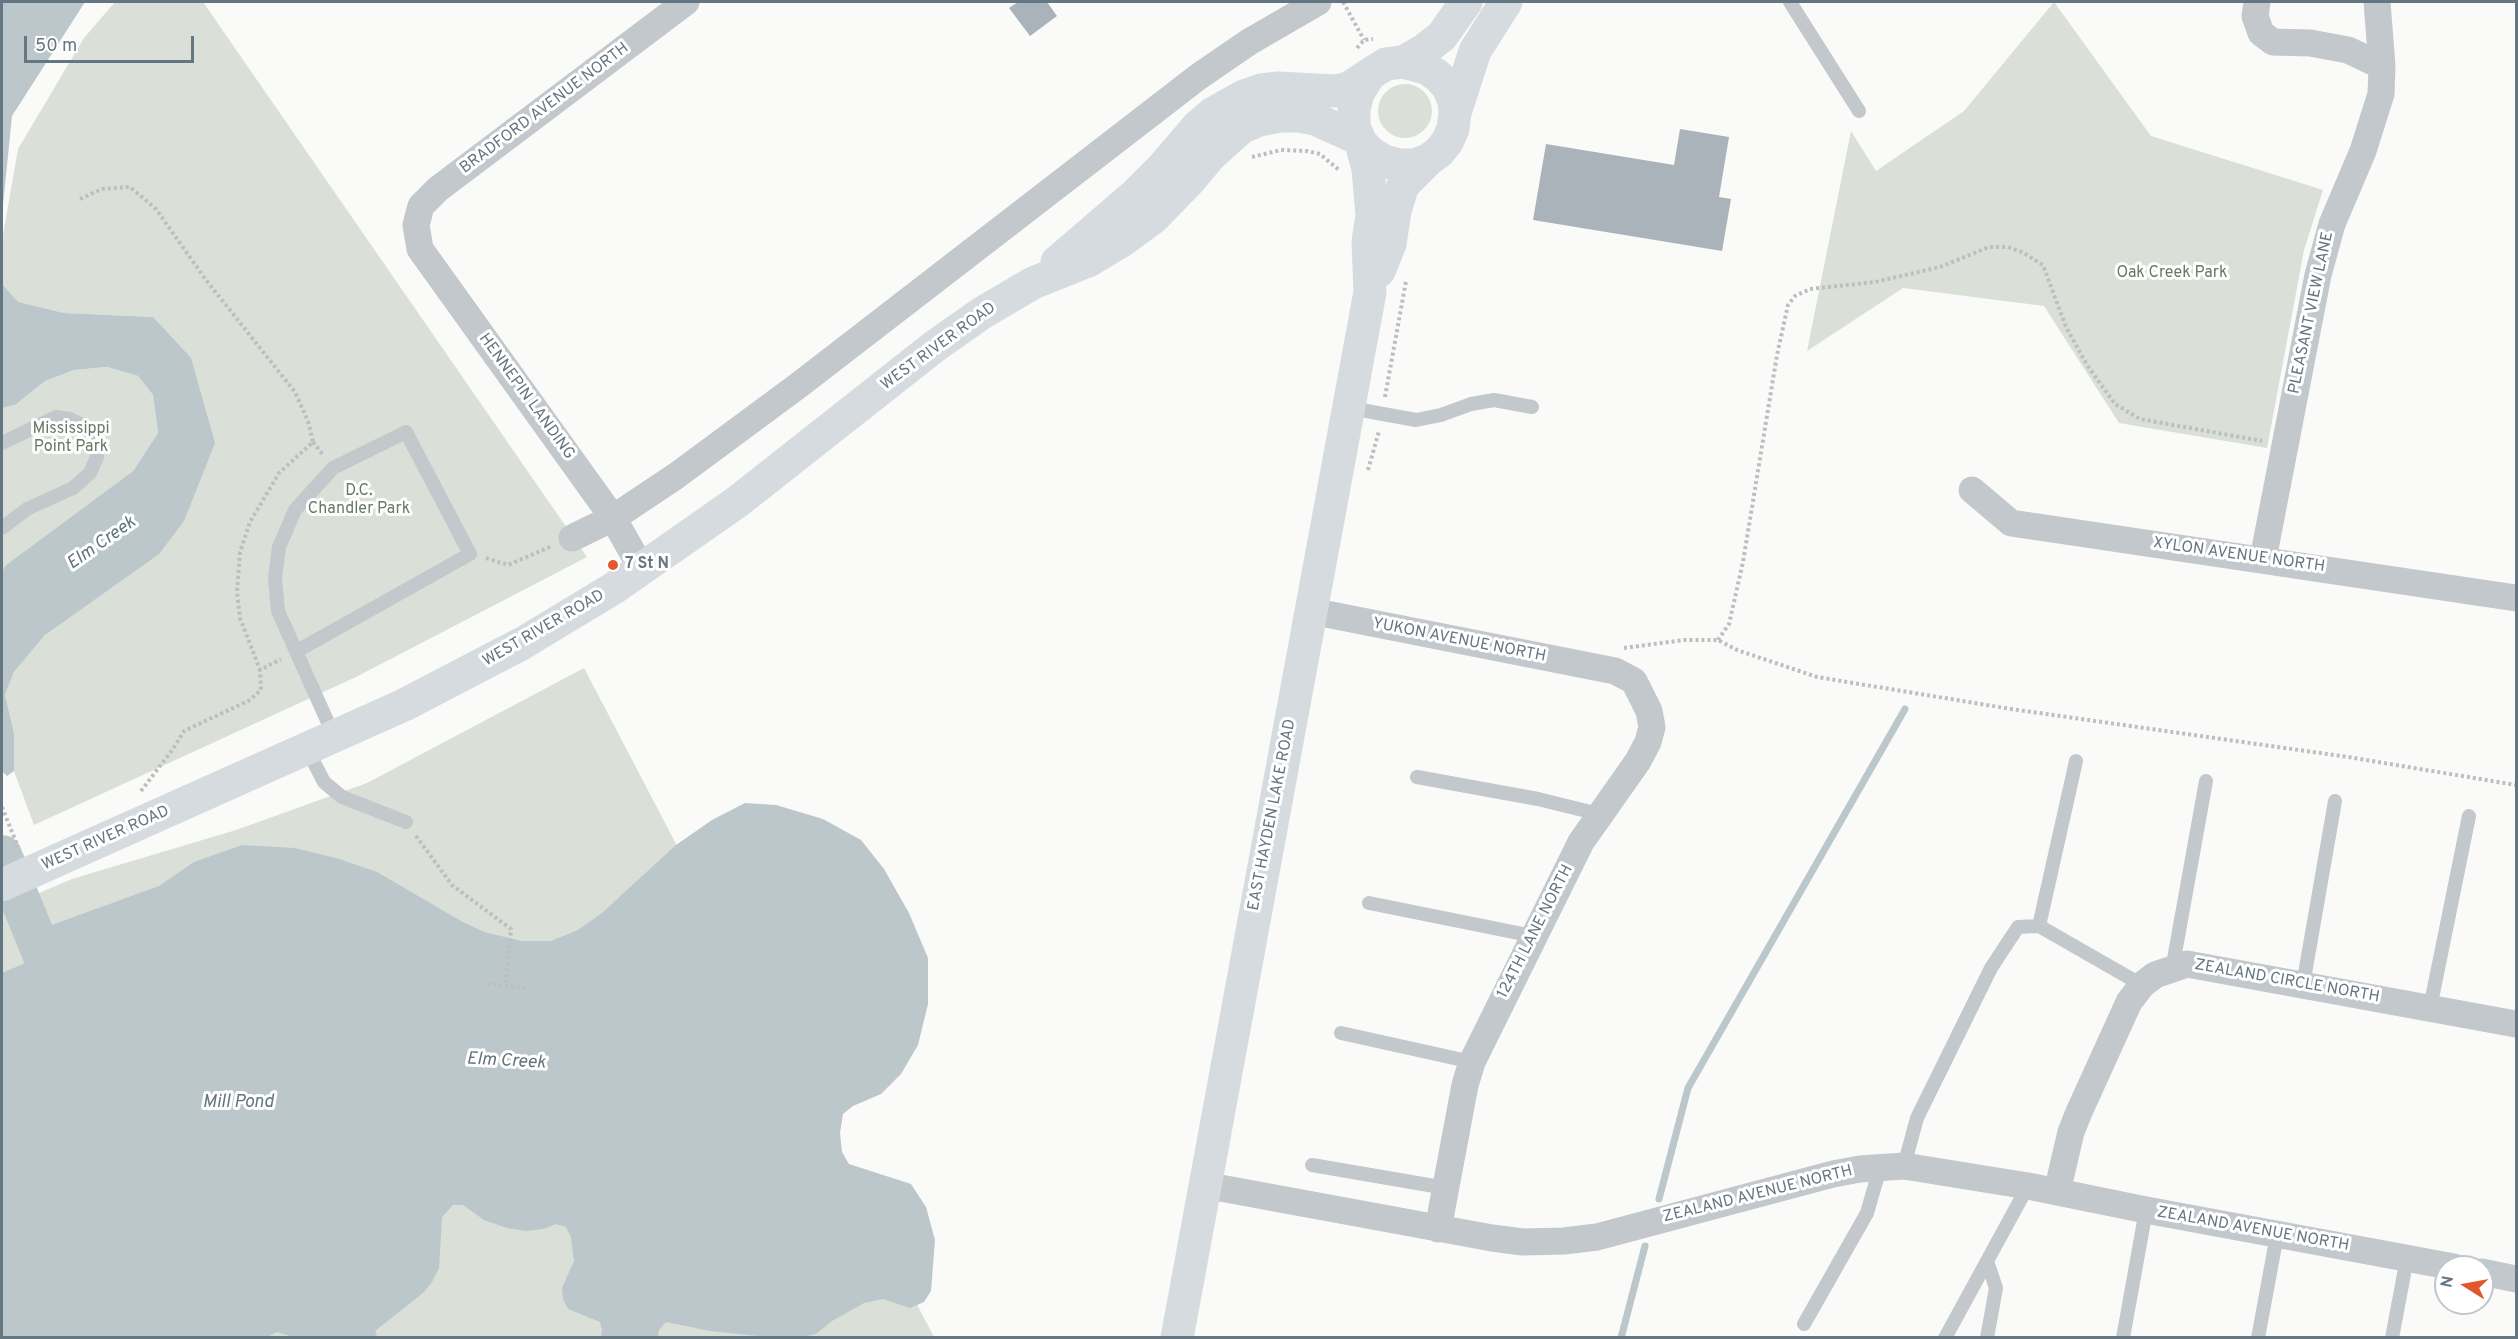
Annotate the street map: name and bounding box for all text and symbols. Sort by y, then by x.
scale bar [27,24,196,62]
text: 50 m [35,35,77,58]
street label: BRADFORD AVENUE NORTH [457,39,633,179]
street label: PLEASANT VIEW LANE [2285,230,2339,396]
park label: Oak Creek Park [2116,264,2228,284]
street label: WEST RIVER ROAD [878,299,1000,395]
street label: HENNEPIN LANDING [474,330,578,464]
park label: Mississippi Point Park [32,420,110,458]
park label: D.C. Chandler Park [308,482,410,520]
water label: Elm Creek [63,512,141,576]
street label: XYLON AVENUE NORTH [2152,534,2326,578]
place label: 7 St N [625,555,669,575]
marker: 7 St N [606,558,620,572]
street label: WEST RIVER ROAD [480,586,608,672]
street label: YUKON AVENUE NORTH [1371,615,1547,667]
street label: EAST HAYDEN LAKE ROAD [1245,717,1301,913]
street label: WEST RIVER ROAD [39,802,173,876]
street label: 124TH LANE NORTH [1494,862,1578,1002]
street label: ZEALAND CIRCLE NORTH [2193,956,2381,1008]
water label: Elm Creek [466,1049,546,1075]
water label: Mill Pond [203,1092,273,1114]
street label: ZEALAND AVENUE NORTH [1661,1162,1855,1228]
street label: ZEALAND AVENUE NORTH [2155,1204,2351,1256]
north arrow [2434,1255,2494,1315]
text: N [2437,1274,2459,1289]

